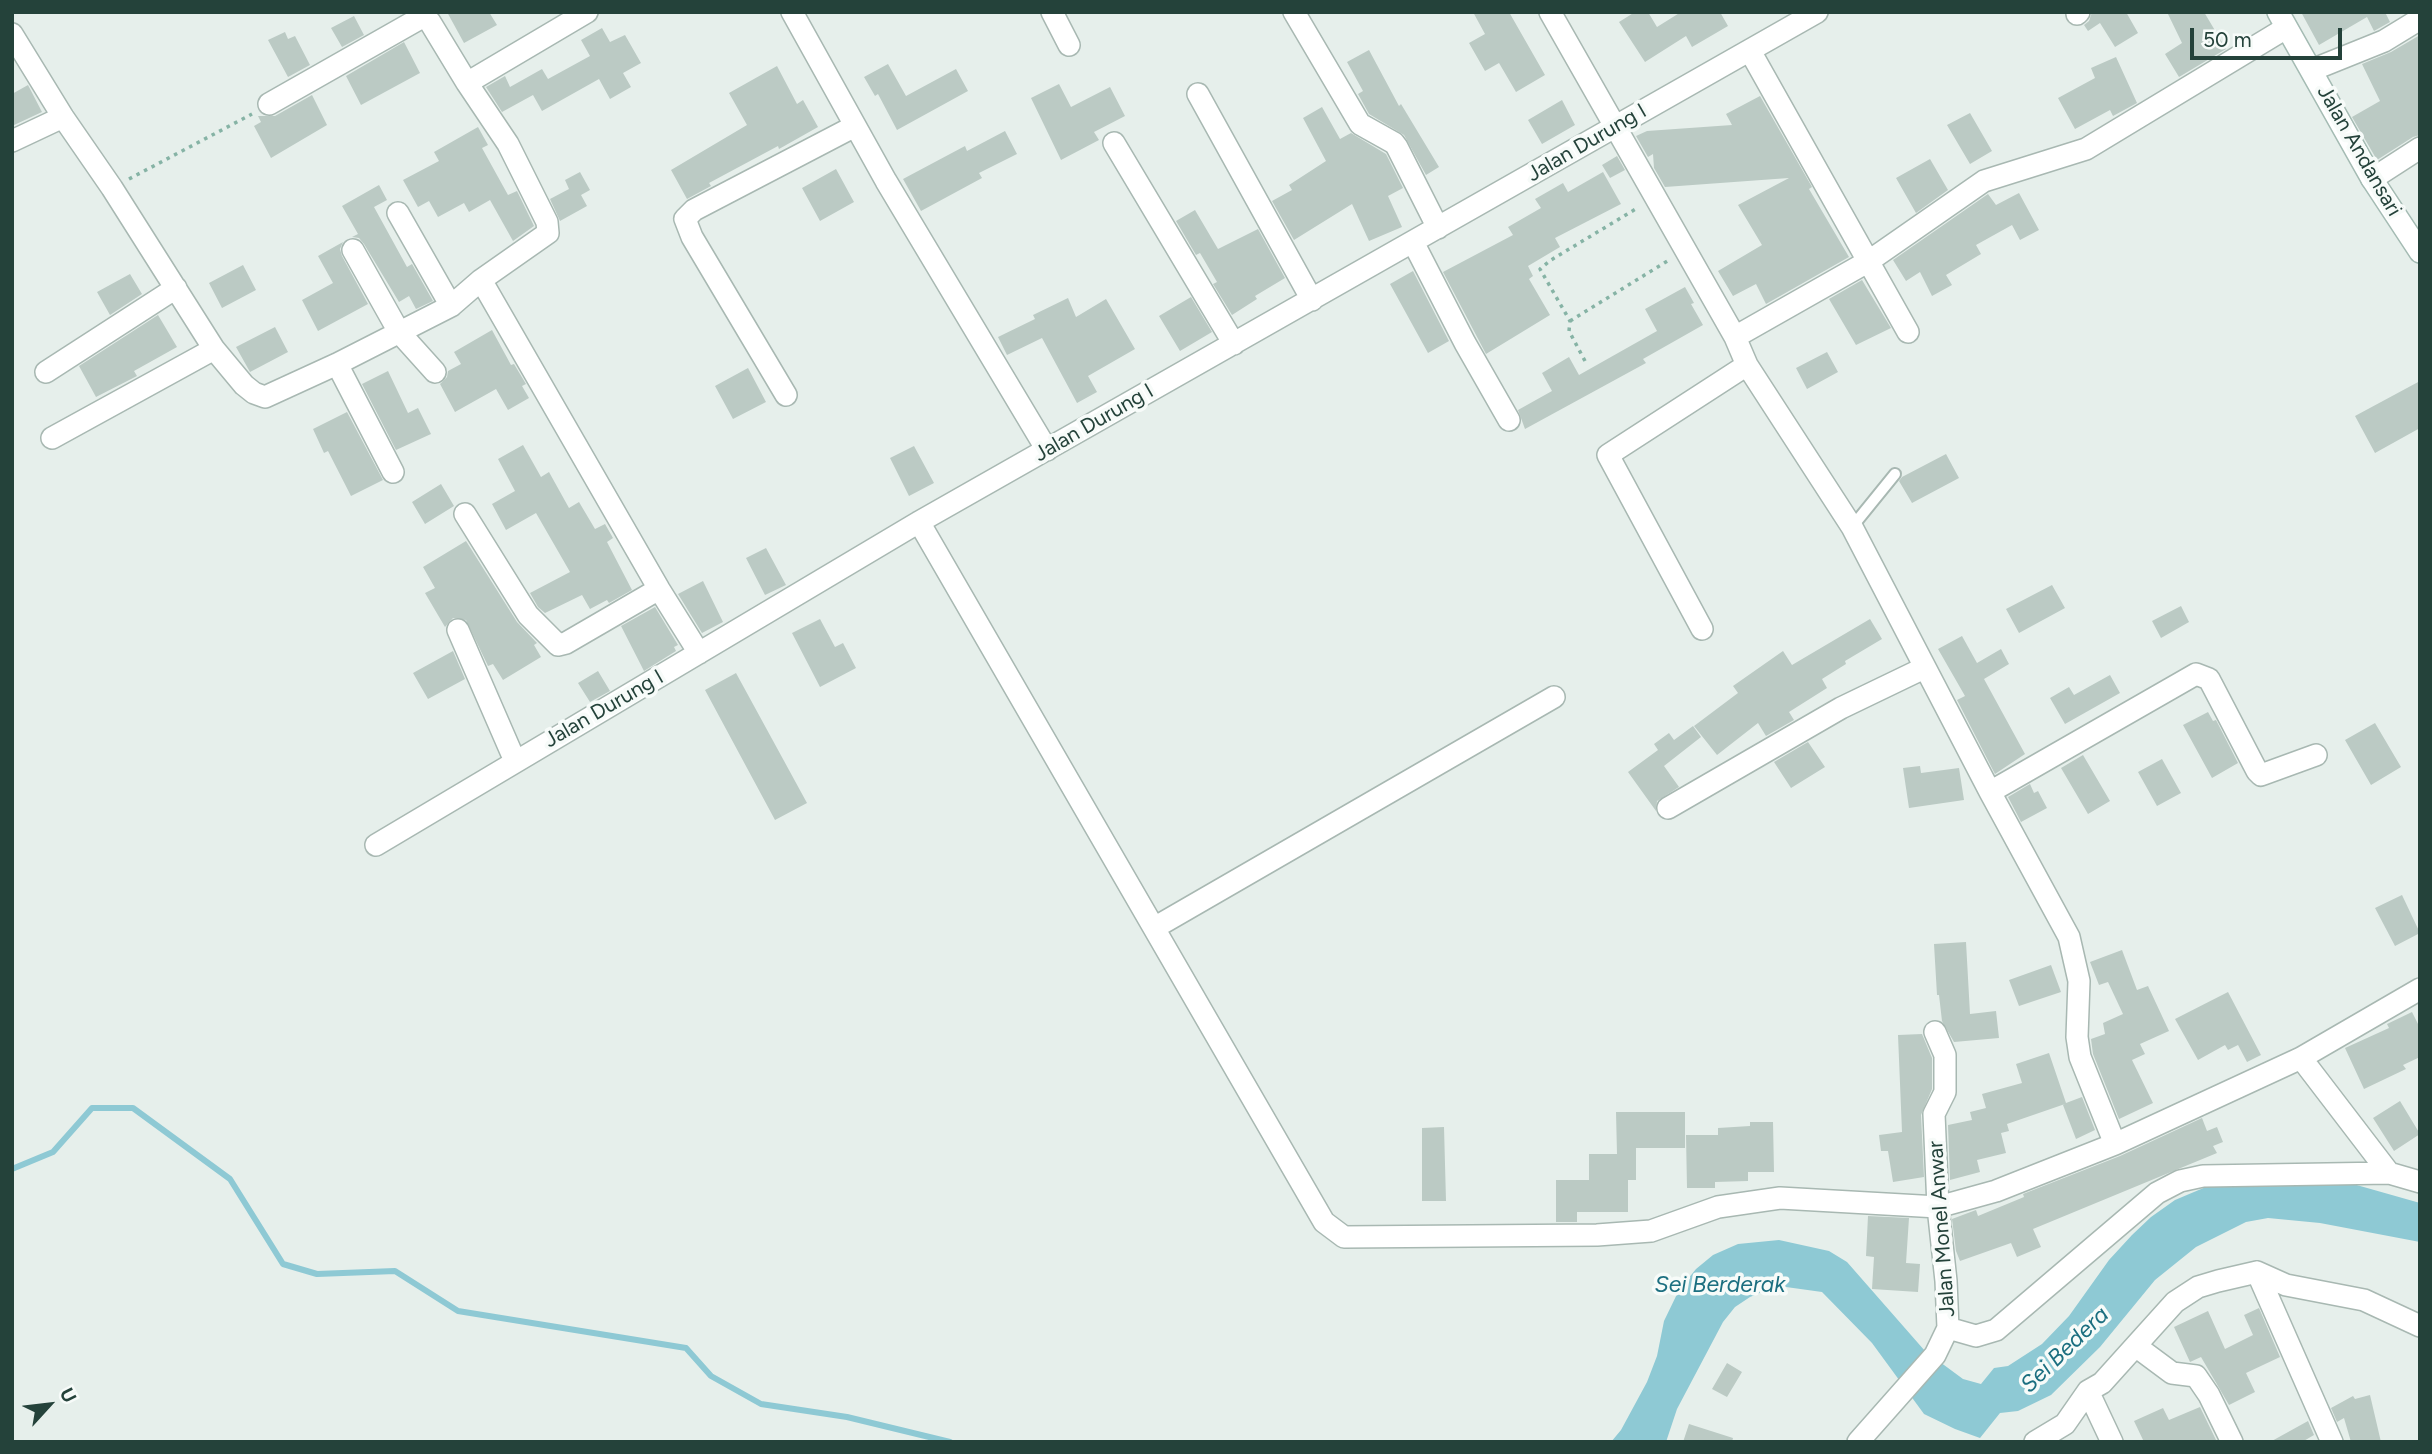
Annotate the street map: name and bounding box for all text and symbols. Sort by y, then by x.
scale bar [2194,14,2346,58]
text: 50 m [2203,27,2252,52]
street label: Jalan Andansari [2311,81,2407,221]
street label: Jalan Durung I [1523,99,1651,187]
street label: Jalan Durung I [1030,379,1158,467]
street label: Jalan Durung I [540,665,668,753]
street label: Jalan Monel Anwar [1923,1140,1961,1318]
water label: Sei Berderak [1655,1271,1785,1299]
water label: Sei Bedera [2015,1301,2115,1399]
north arrow [14,1370,84,1440]
text: U [55,1384,81,1406]

